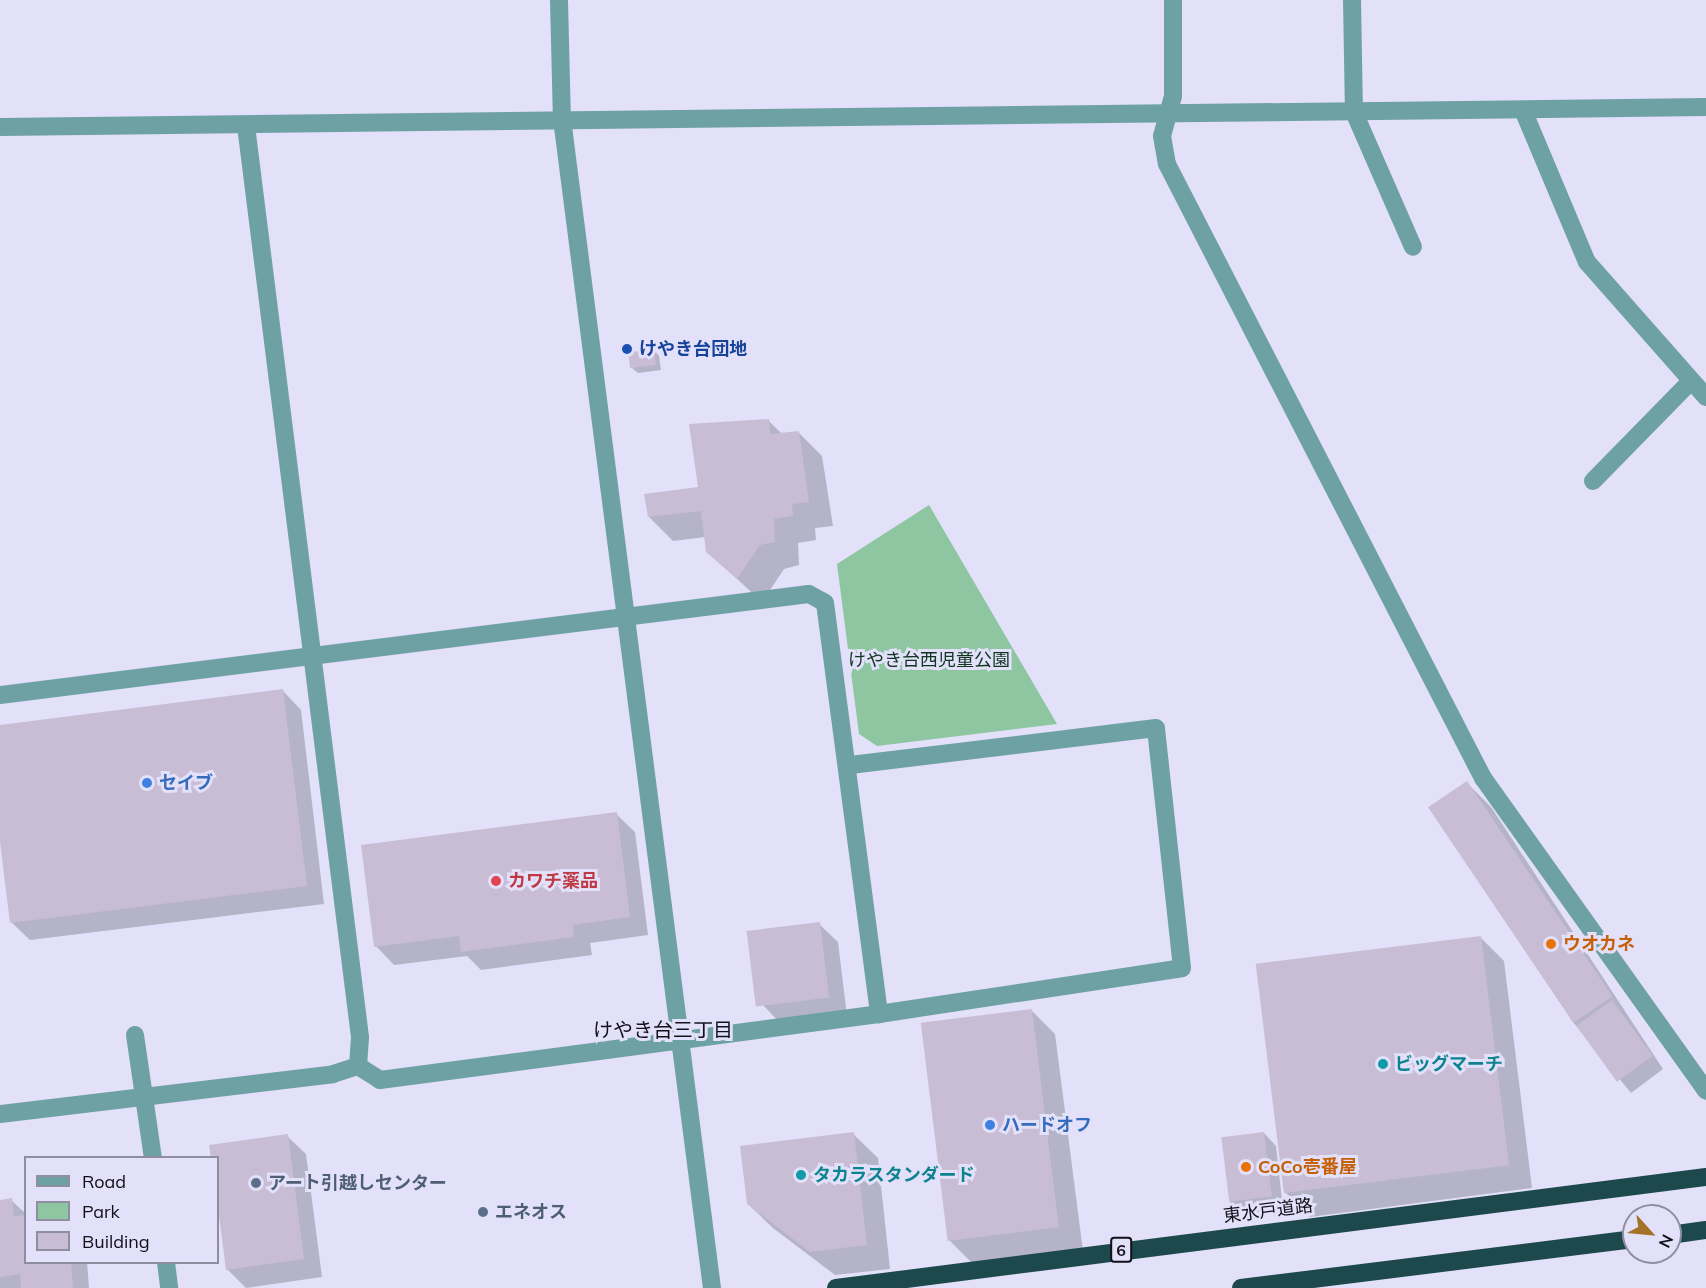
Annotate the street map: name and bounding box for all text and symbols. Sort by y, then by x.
place label: けやき台団地 [639,338,747,360]
marker: けやき台団地 [620,342,634,356]
park label: けやき台西児童公園 [848,649,1010,671]
place label: セイブ [159,772,213,794]
marker: セイブ [140,776,154,790]
place label: カワチ薬品 [508,870,598,892]
marker: カワチ薬品 [489,874,503,888]
place label: ウオカネ [1563,933,1635,955]
marker: ウオカネ [1544,937,1558,951]
district label: けやき台三丁目 [593,1017,733,1041]
place label: ビッグマーチ [1395,1053,1503,1075]
marker: ビッグマーチ [1376,1057,1390,1071]
place label: ハードオフ [1002,1114,1092,1136]
marker: ハードオフ [983,1118,997,1132]
legend [24,1156,219,1264]
place label: CoCo壱番屋 [1258,1156,1357,1178]
marker: CoCo壱番屋 [1239,1160,1253,1174]
place label: タカラスタンダード [813,1164,975,1186]
marker: タカラスタンダード [794,1168,808,1182]
text: Road [82,1170,126,1193]
place label: アート引越しセンター [268,1172,447,1194]
marker: アート引越しセンター [249,1176,263,1190]
street label: 東水戸道路 [1222,1195,1314,1227]
text: Park [82,1200,120,1223]
place label: エネオス [495,1201,567,1223]
north arrow [1622,1204,1682,1264]
marker: エネオス [476,1205,490,1219]
text: Building [82,1230,150,1253]
text: N [1655,1231,1678,1251]
road number: 6 [1109,1237,1133,1263]

